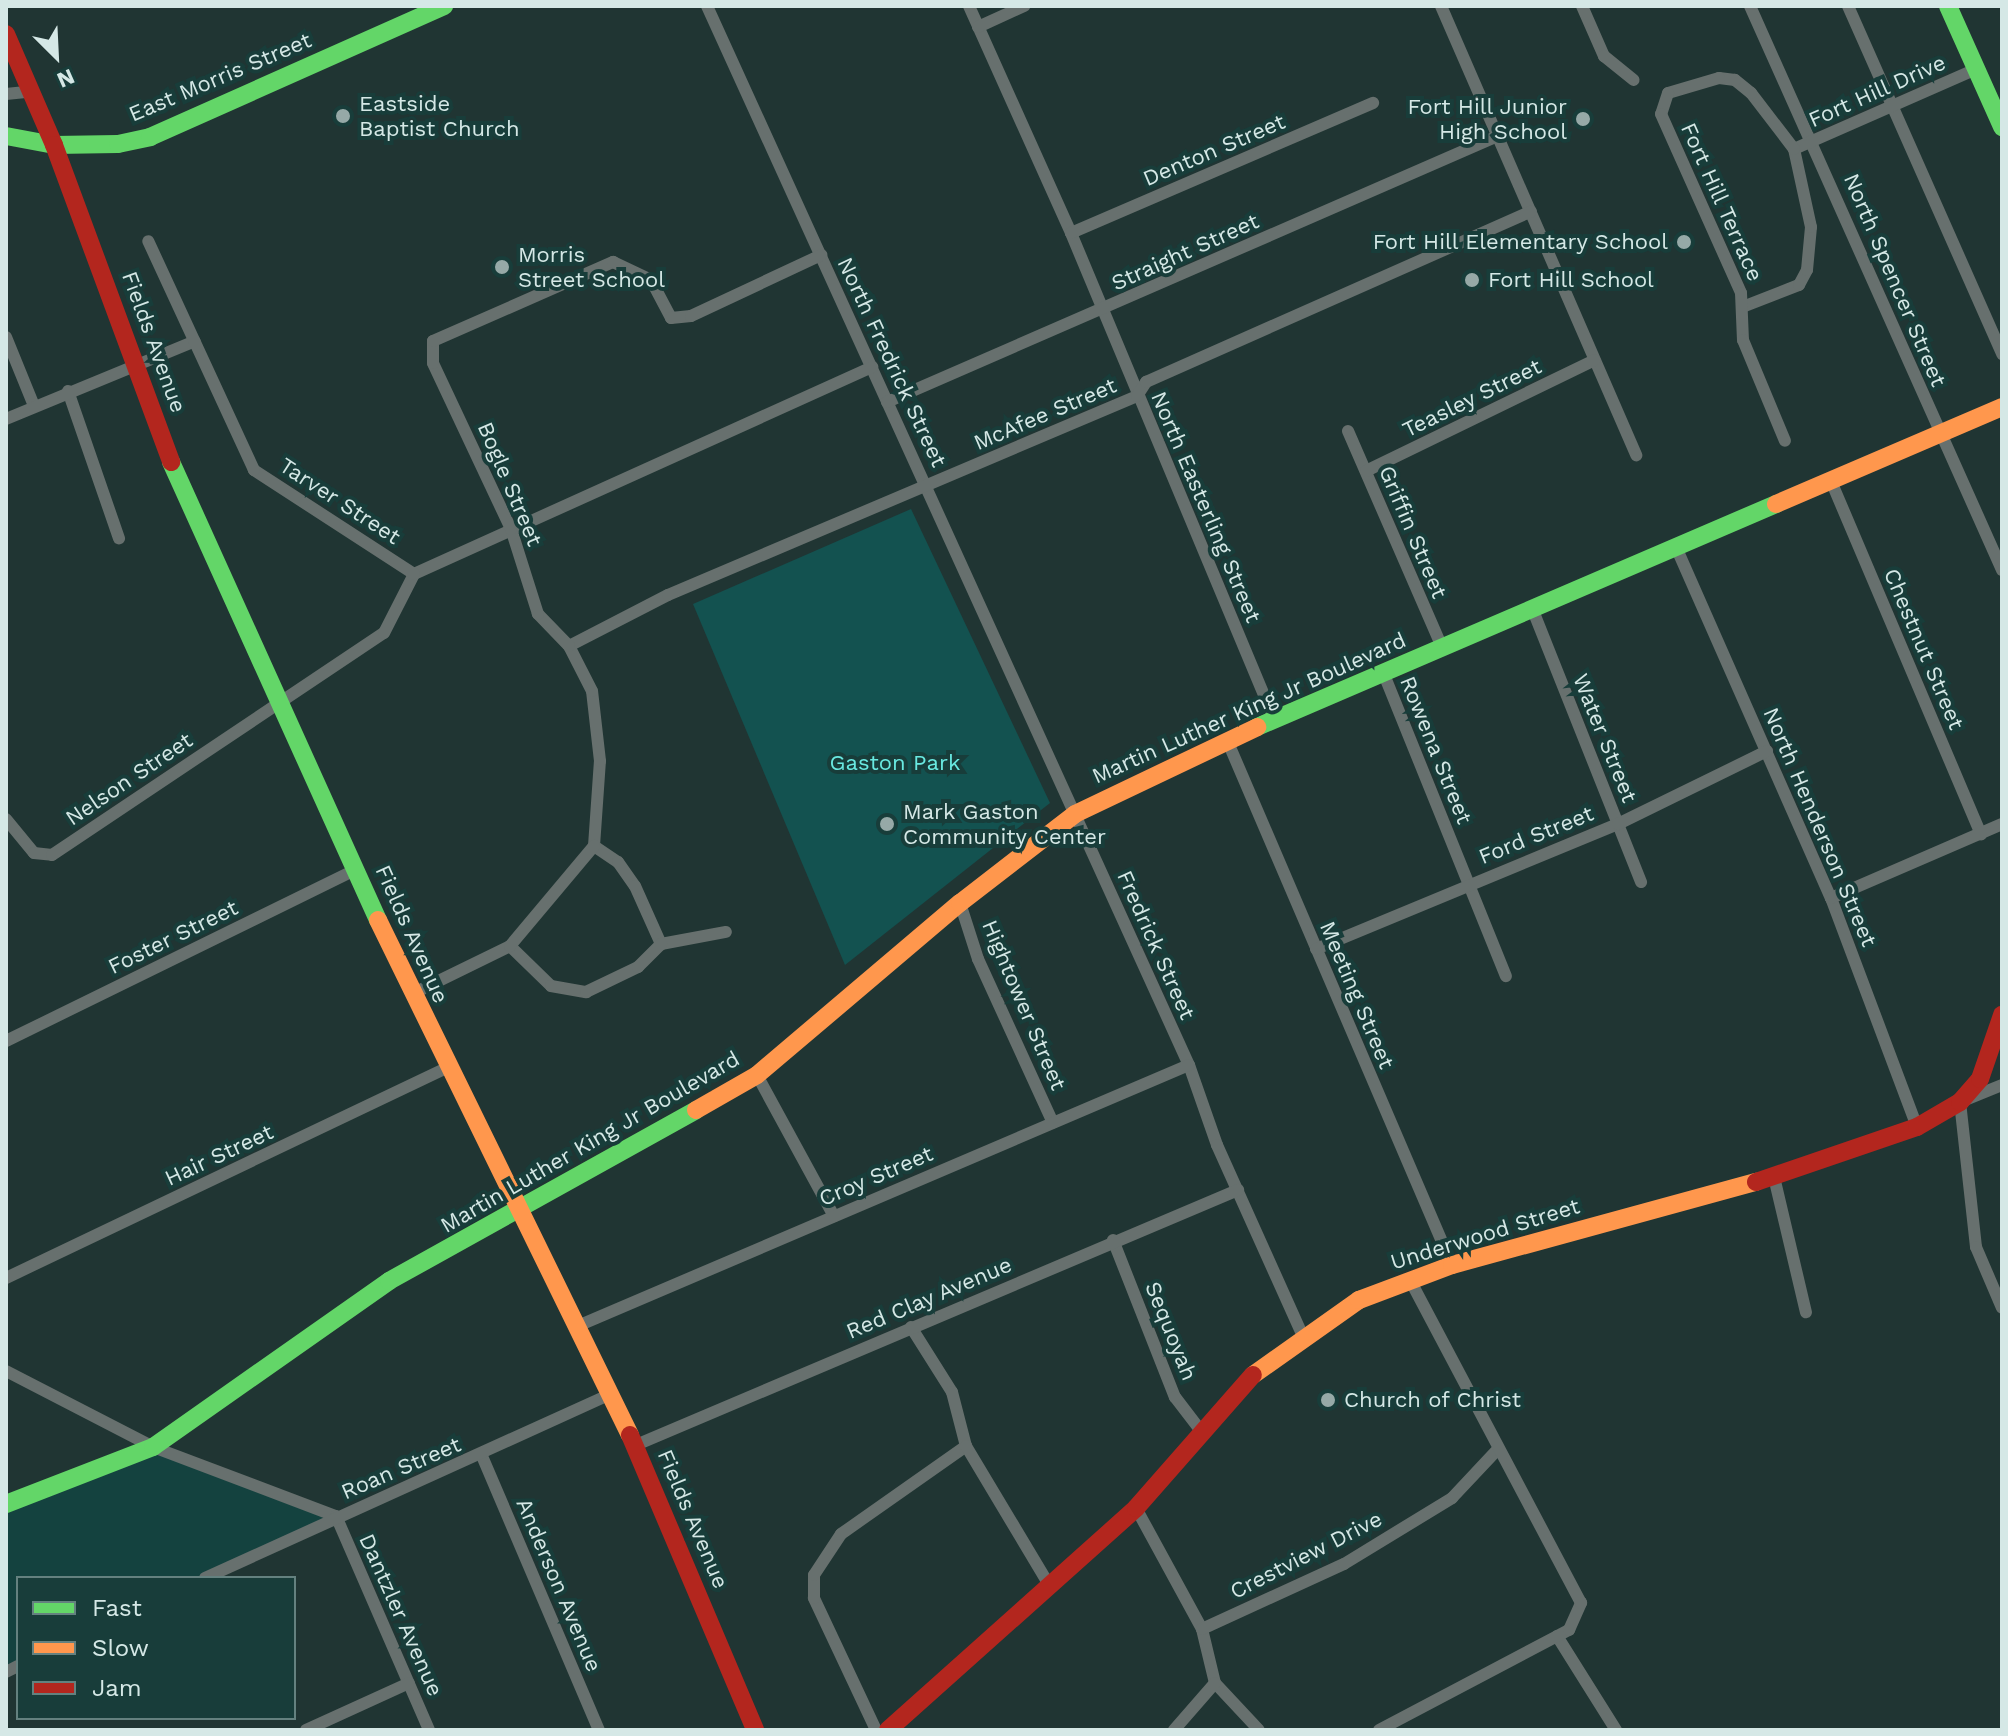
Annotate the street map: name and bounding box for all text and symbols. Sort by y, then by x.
north arrow [16,16,96,96]
street label: East Morris Street [125,27,315,127]
street label: Fort Hill Drive [1804,49,1950,133]
text: N [53,64,79,93]
place label: Eastside Baptist Church [359,90,520,142]
place label: Fort Hill Junior High School [1406,93,1567,144]
marker: Eastside Baptist Church [334,107,352,125]
street label: Denton Street [1139,108,1289,192]
marker: Fort Hill Junior High School [1574,110,1592,128]
street label: Fort Hill Terrace [1675,118,1769,286]
street label: North Spencer Street [1838,169,1952,391]
street label: Straight Street [1107,208,1263,296]
place label: Fort Hill Elementary School [1371,229,1668,255]
marker: Fort Hill Elementary School [1675,233,1693,251]
place label: Morris Street School [518,241,665,292]
street label: North Fredrick Street [832,253,952,471]
marker: Morris Street School [493,258,511,276]
street label: Fields Avenue [116,267,192,417]
place label: Fort Hill School [1488,267,1655,293]
marker: Fort Hill School [1463,271,1481,289]
street label: Teasley Street [1398,353,1546,443]
street label: McAfee Street [970,372,1120,456]
street label: North Easterling Street [1145,388,1267,626]
street label: Bogle Street [472,418,548,550]
street label: Tarver Street [274,452,406,550]
street label: Griffin Street [1373,462,1453,602]
street label: Chestnut Street [1878,565,1970,733]
street label: Martin Luther King Jr Boulevard [1087,626,1411,790]
street label: Water Street [1567,670,1643,806]
street label: Rowena Street [1394,672,1478,828]
street label: North Henderson Street [1758,703,1882,951]
street label: Nelson Street [60,727,198,831]
park label: Gaston Park [830,750,960,776]
place label: Mark Gaston Community Center [903,798,1106,850]
street label: Ford Street [1475,800,1597,870]
marker: Mark Gaston Community Center [878,815,896,833]
street label: Fields Avenue [370,860,454,1008]
street label: Fredrick Street [1111,866,1201,1024]
street label: Foster Street [104,894,242,980]
street label: Hightower Street [976,916,1072,1094]
street label: Meeting Street [1314,917,1400,1073]
street label: Martin Luther King Jr Boulevard [435,1045,745,1239]
street label: Hair Street [160,1118,278,1192]
street label: Croy Street [815,1140,937,1212]
street label: Underwood Street [1387,1193,1583,1275]
street label: Red Clay Avenue [842,1251,1016,1345]
street label: Sequoyah [1139,1278,1203,1384]
place label: Church of Christ [1344,1387,1522,1413]
marker: Church of Christ [1319,1391,1337,1409]
street label: Roan Street [337,1431,465,1505]
street label: Fields Avenue [652,1445,734,1593]
street label: Anderson Avenue [510,1494,608,1676]
street label: Crestview Drive [1225,1505,1387,1605]
street label: Dantzler Avenue [353,1529,449,1701]
legend [16,1576,296,1720]
text: Fast [92,1594,142,1622]
text: Slow [92,1634,149,1662]
text: Jam [92,1674,142,1702]

